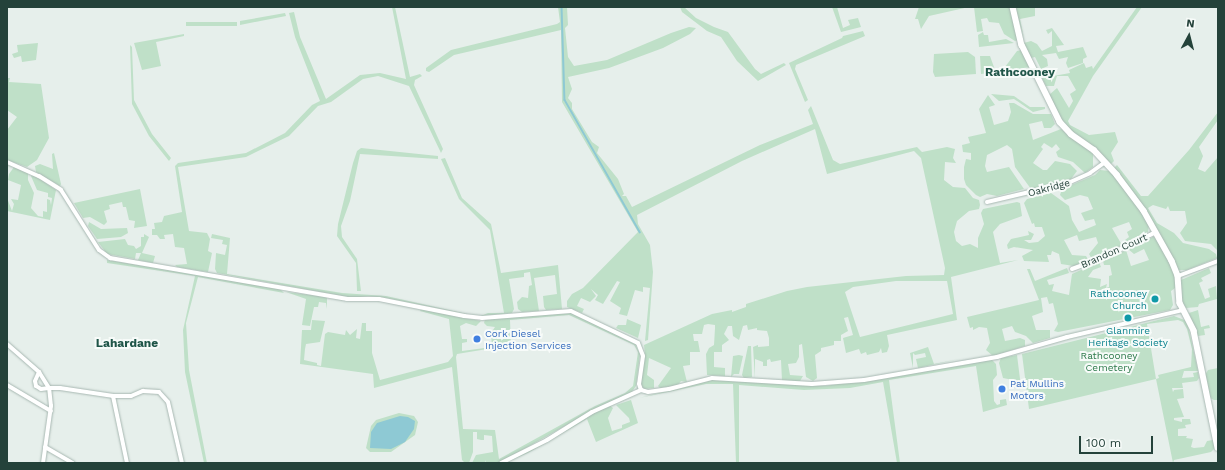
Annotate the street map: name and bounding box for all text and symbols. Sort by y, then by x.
north arrow [1169,16,1209,56]
text: N [1186,17,1195,31]
district label: Rathcooney [985,66,1055,80]
street label: Oakridge [1027,177,1071,199]
street label: Brandon Court [1079,231,1149,271]
place label: Rathcooney Church [1090,287,1147,310]
marker: Rathcooney Church [1150,294,1160,304]
marker: Glanmire Heritage Society [1123,313,1133,323]
place label: Glanmire Heritage Society [1088,324,1168,348]
place label: Cork Diesel Injection Services [485,327,571,350]
marker: Cork Diesel Injection Services [472,334,482,344]
district label: Lahardane [96,337,158,351]
park label: Rathcooney Cemetery [1081,349,1137,372]
place label: Pat Mullins Motors [1010,377,1064,400]
marker: Pat Mullins Motors [997,384,1007,394]
scale bar [1081,428,1155,454]
text: 100 m [1086,436,1121,450]

